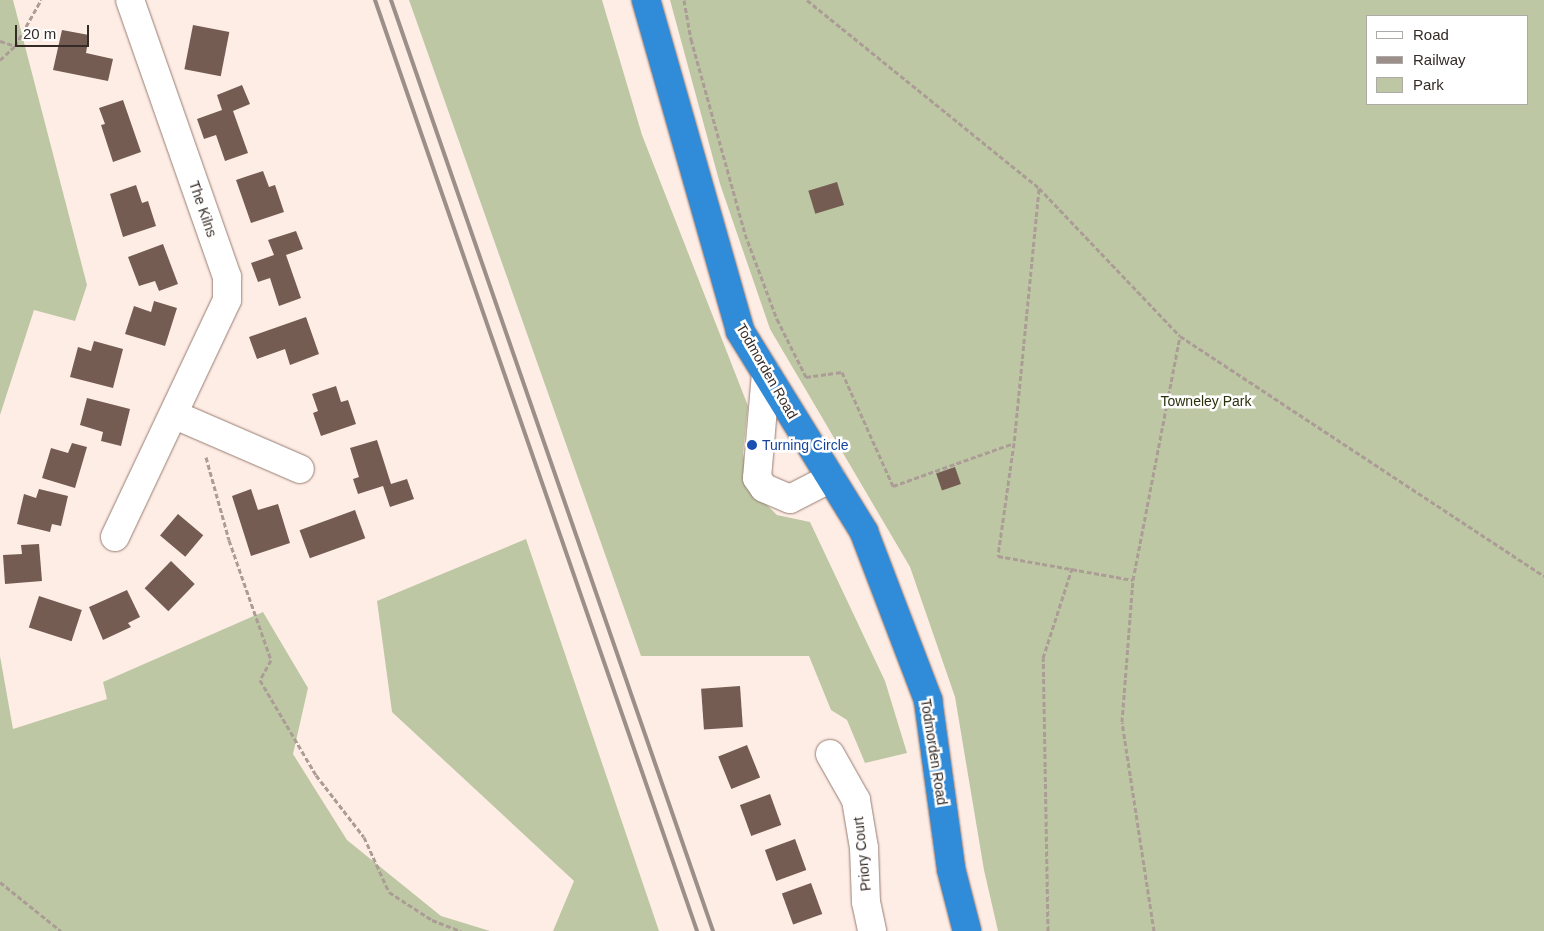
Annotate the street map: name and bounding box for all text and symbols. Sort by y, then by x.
scale bar [18,15,91,47]
legend [1366,15,1529,105]
text: 20 m [23,25,56,42]
text: Road [1413,26,1449,43]
text: Railway [1413,51,1466,68]
text: Park [1413,76,1444,93]
street label: The Kilns [186,179,220,239]
street label: Todmorden Road [733,320,801,422]
park label: Towneley Park [1160,393,1252,409]
place label: Turning Circle [762,437,849,453]
marker: Turning Circle [746,439,758,451]
street label: Todmorden Road [917,698,951,806]
street label: Priory Court [850,816,874,892]

